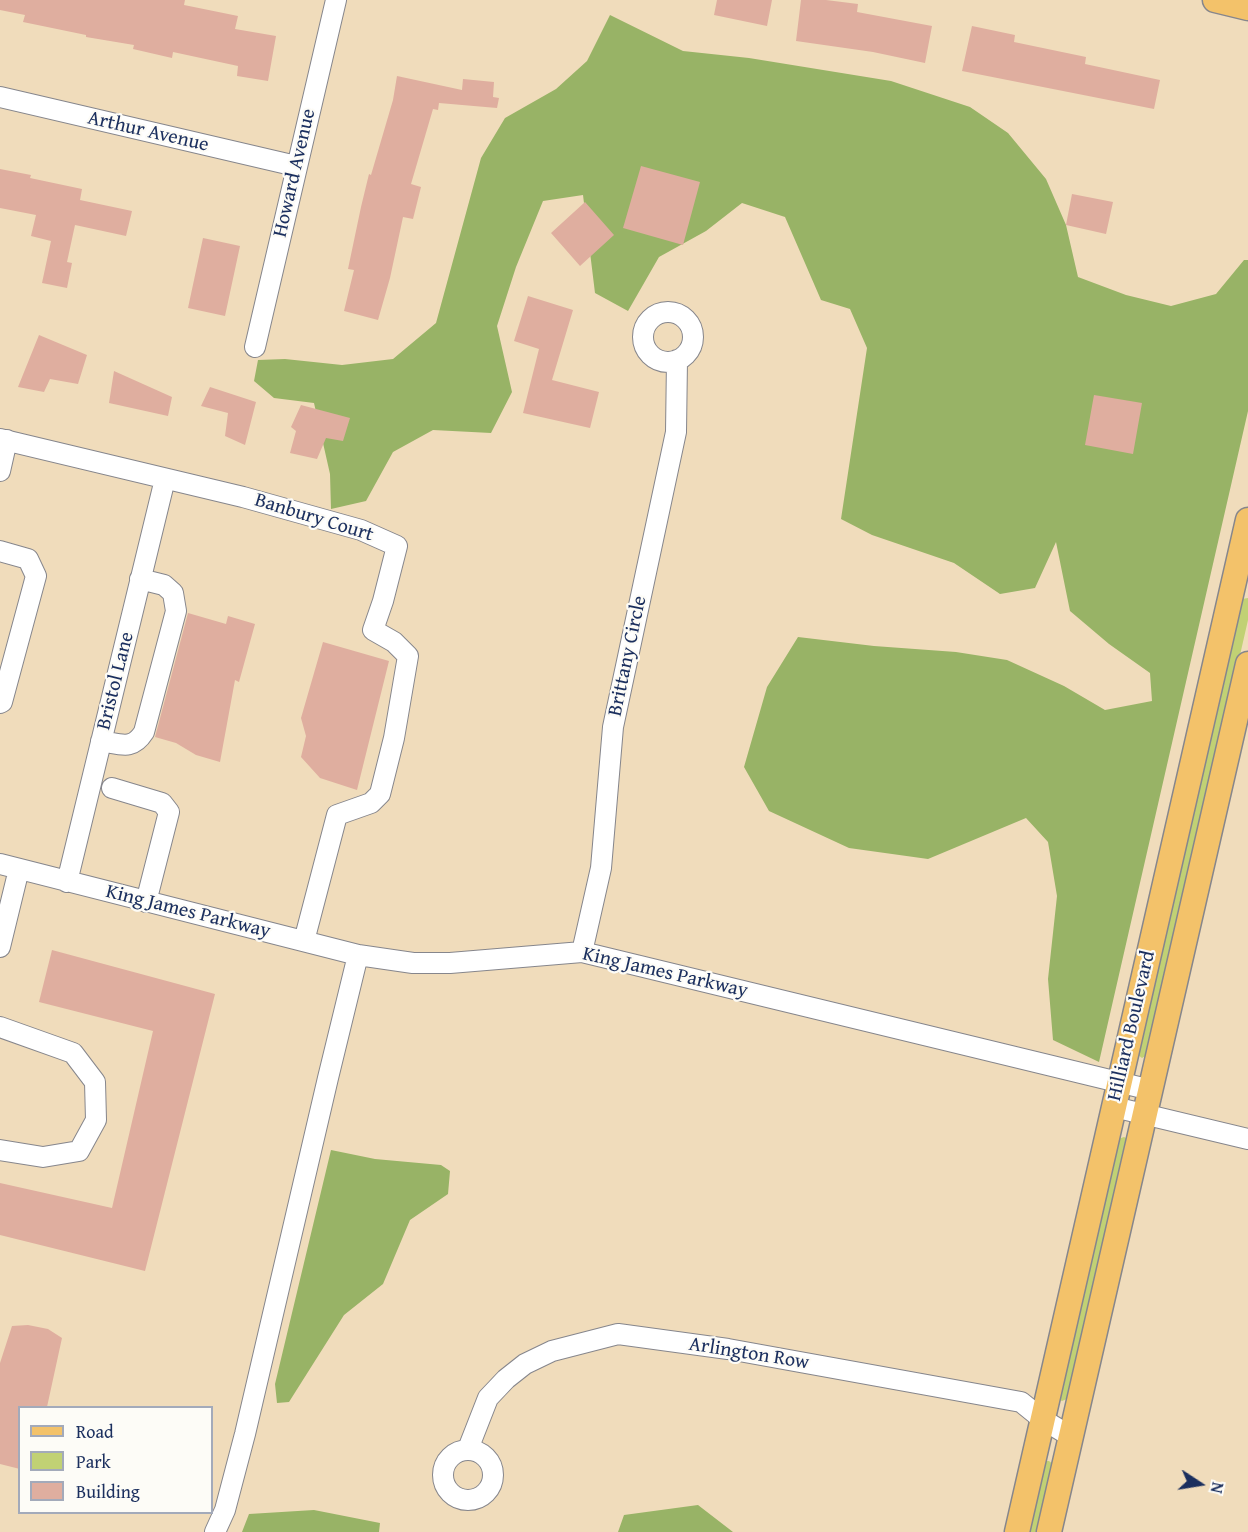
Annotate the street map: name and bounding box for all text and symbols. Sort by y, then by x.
street label: Arthur Avenue [85,106,211,158]
street label: Howard Avenue [269,106,321,240]
street label: Banbury Court [252,489,376,547]
street label: Brittany Circle [604,594,652,718]
street label: Bristol Lane [92,629,140,733]
street label: King James Parkway [103,880,273,944]
street label: King James Parkway [580,942,750,1004]
street label: Hilliard Boulevard [1103,949,1161,1103]
street label: Arlington Row [687,1333,811,1375]
legend [18,1406,213,1514]
text: Road [76,1418,114,1445]
text: Park [76,1448,111,1475]
north arrow [1170,1454,1230,1514]
text: Building [76,1478,140,1505]
text: N [1205,1480,1230,1495]

